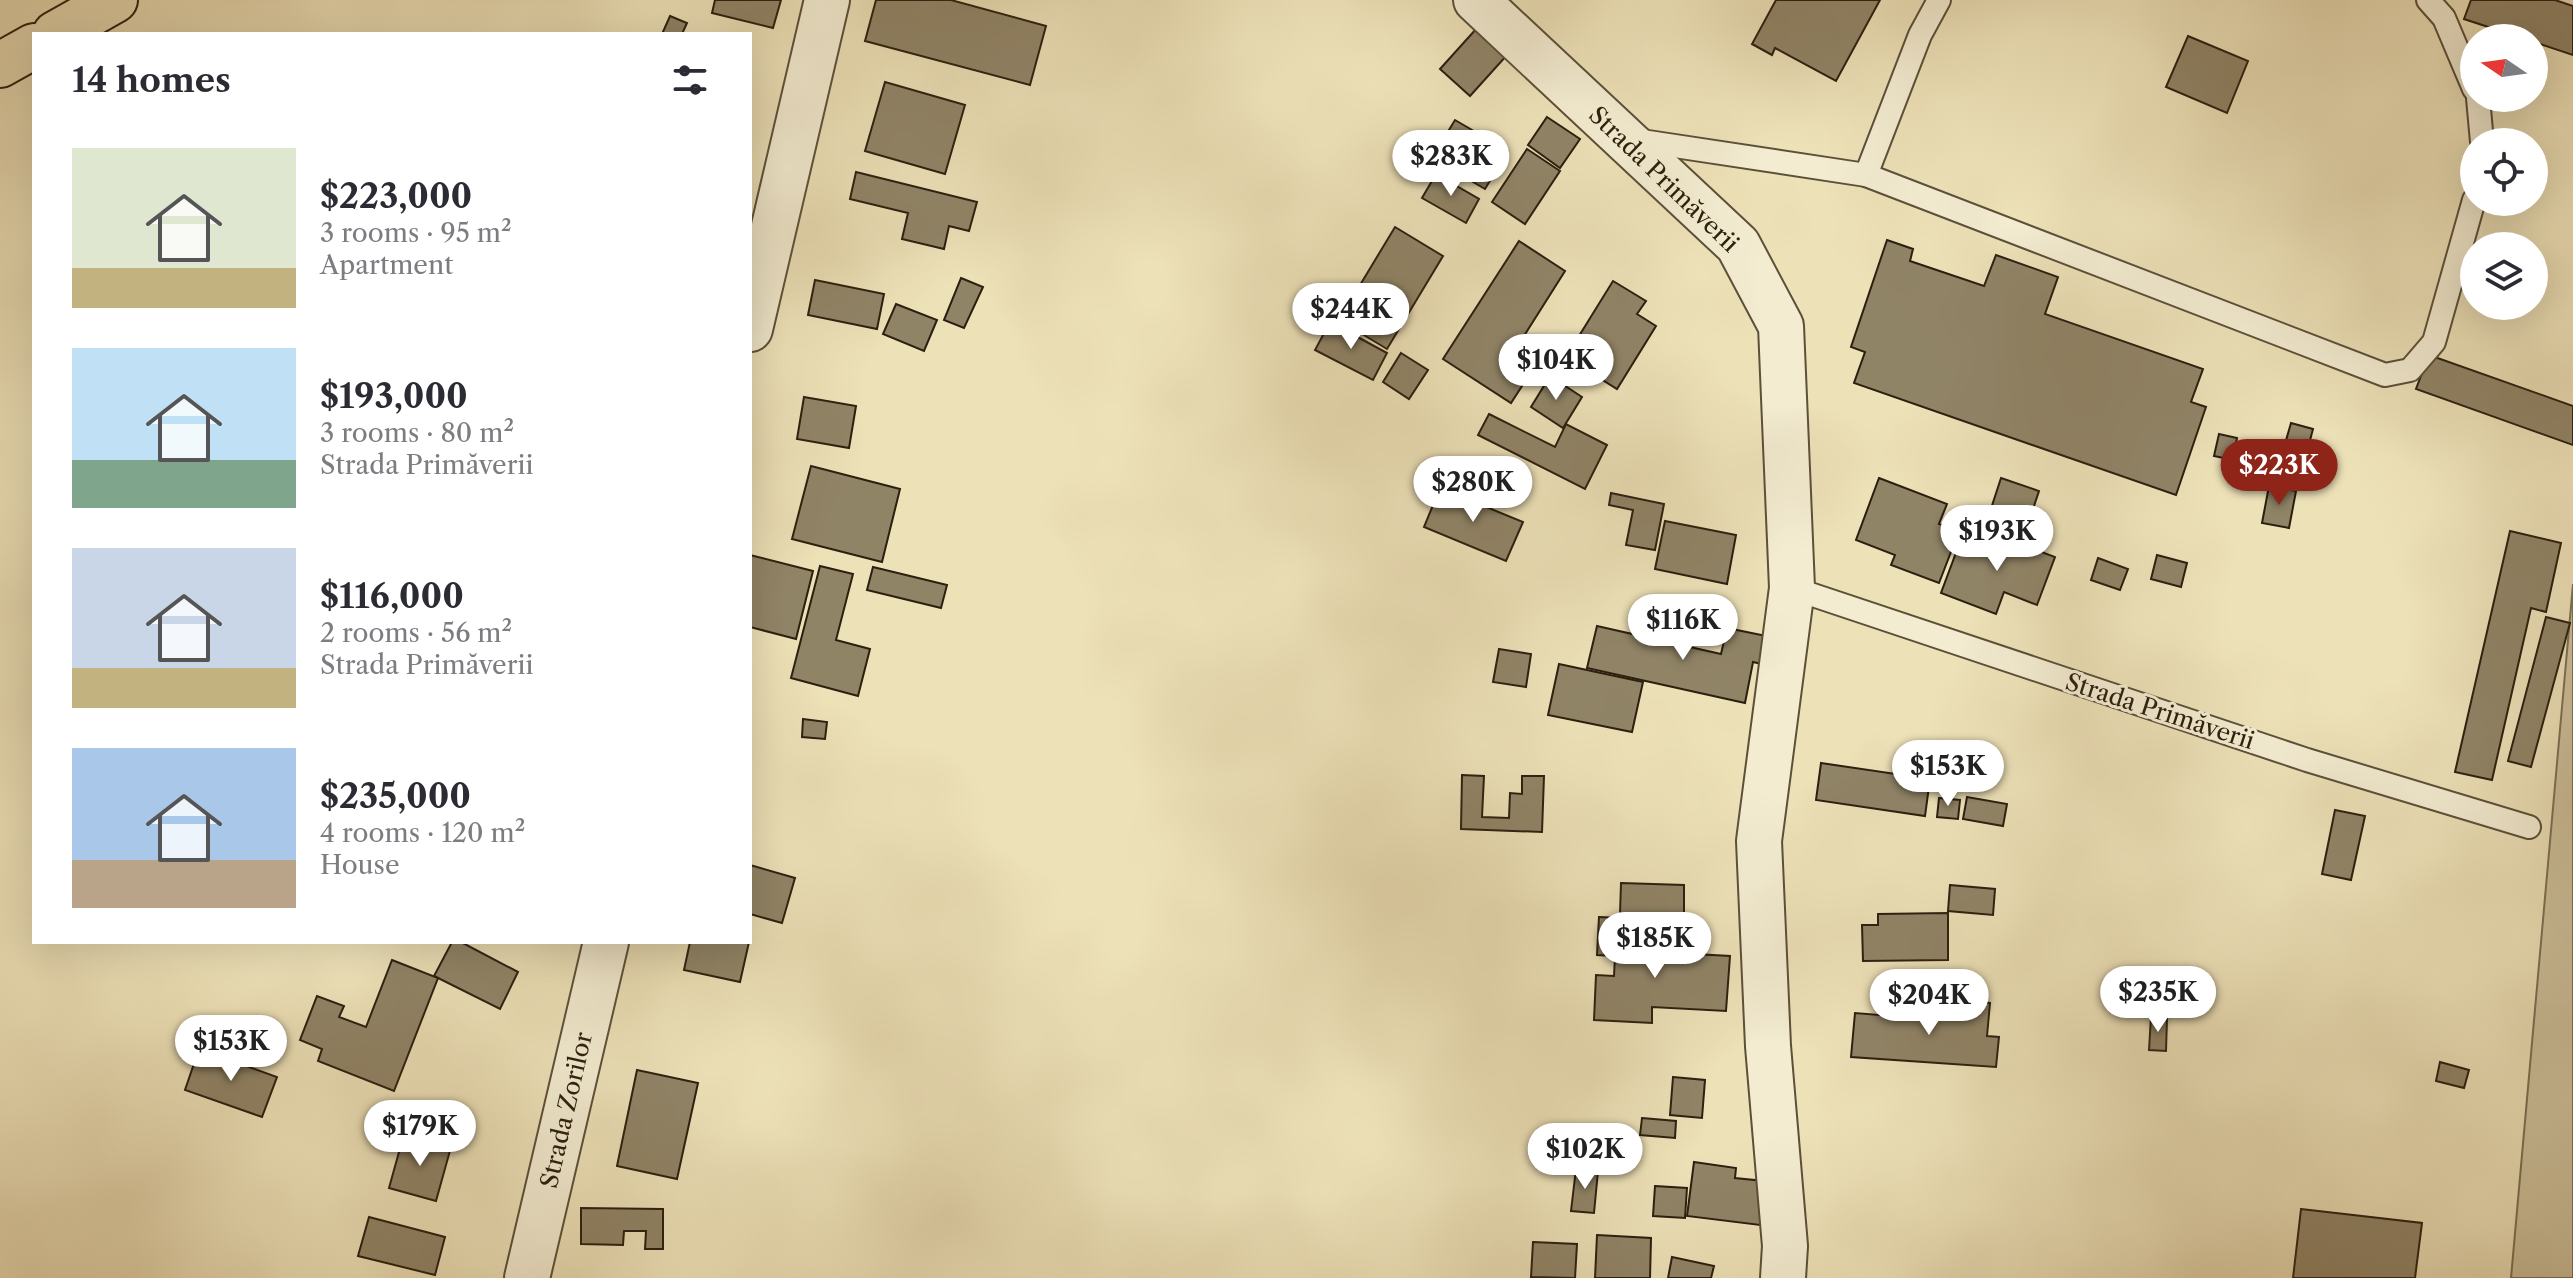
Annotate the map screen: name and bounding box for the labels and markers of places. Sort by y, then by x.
pin: $283K [1395,130,1507,198]
pin: $244K [1295,283,1407,351]
pin: $104K [1500,334,1612,402]
pin: $223K [2223,439,2335,507]
pin: $280K [1417,456,1529,524]
pin: $193K [1941,505,2053,573]
pin: $116K [1627,594,1739,662]
pin: $153K [1892,740,2004,808]
pin: $185K [1599,912,1711,980]
pin: $235K [2102,966,2214,1034]
pin: $204K [1873,969,1985,1037]
pin: $153K [175,1015,287,1083]
pin: $179K [364,1100,476,1168]
pin: $102K [1529,1123,1641,1191]

